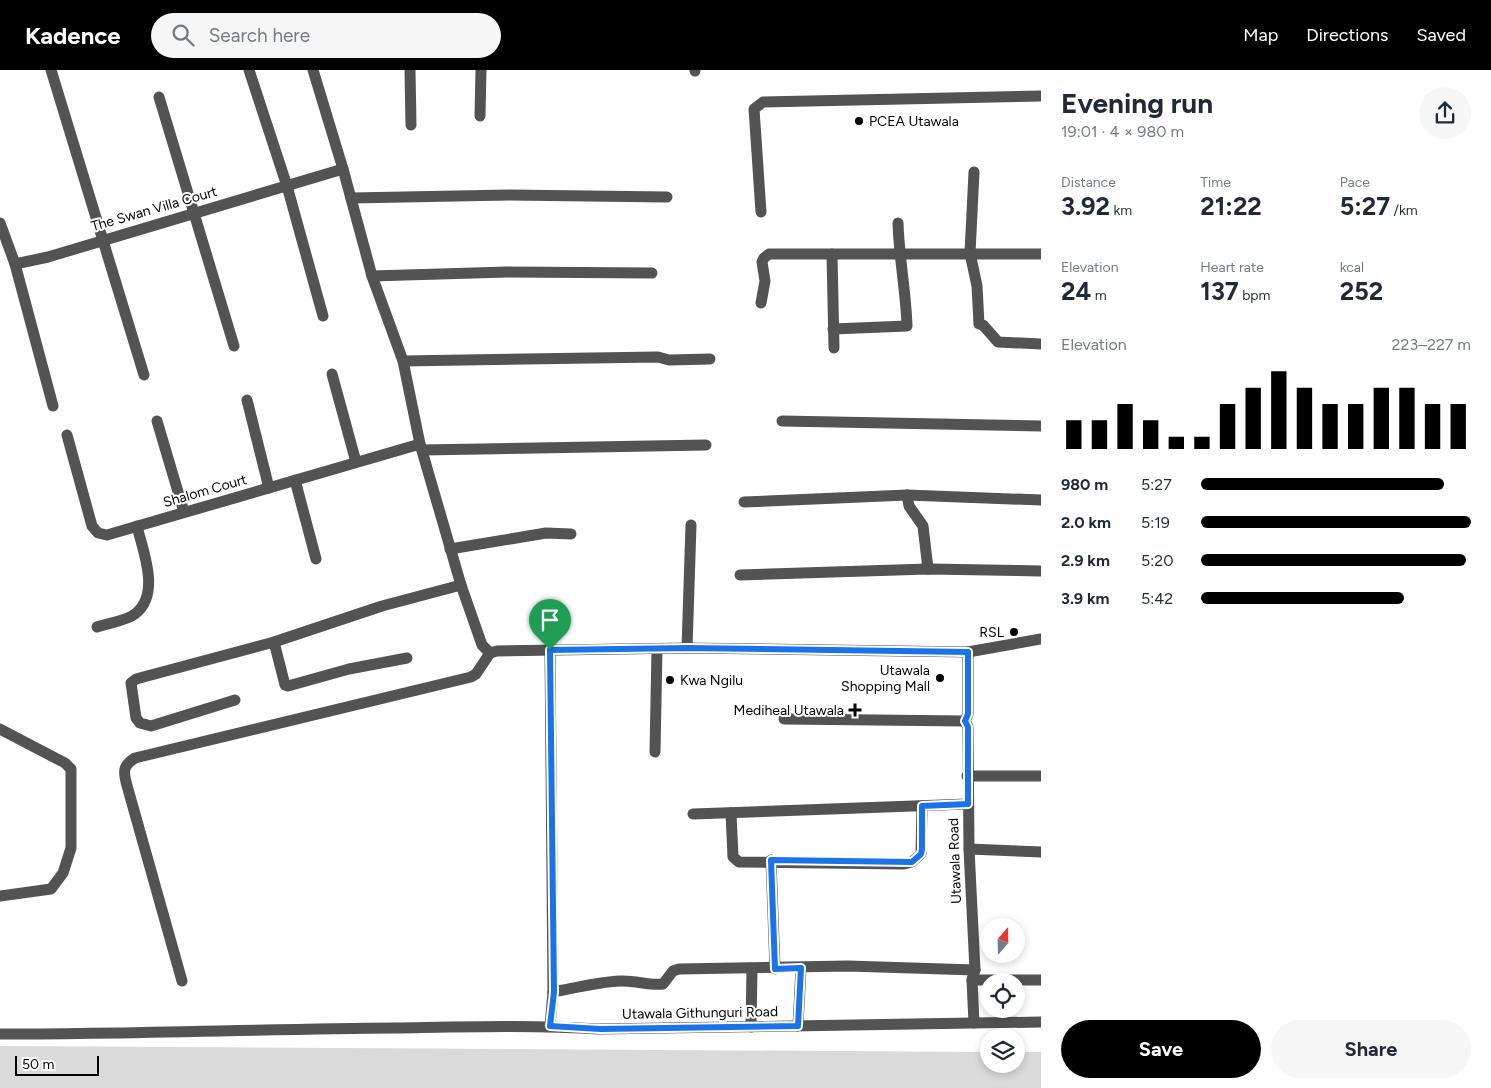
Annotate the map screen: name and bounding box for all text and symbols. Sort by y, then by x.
search box [151,13,501,58]
text: Kadence [25,21,121,50]
icon: search [169,21,197,49]
text: Search here [209,24,310,47]
text: Map [1243,24,1278,46]
text: Directions [1306,24,1388,46]
text: Saved [1416,24,1466,46]
text: Evening run [1061,86,1213,120]
button: share [1419,87,1471,139]
place label: PCEA Utawala [869,113,959,130]
marker: PCEA Utawala [853,115,865,127]
text: 19:01 · 4 × 980 m [1061,122,1184,141]
text: Distance [1061,174,1116,191]
text: Time [1200,174,1231,191]
text: Pace [1340,174,1370,191]
street label: The Swan Villa Court [89,183,219,235]
text: 3.92 [1061,191,1110,221]
text: 21:22 [1200,191,1262,221]
text: 5:27 [1340,191,1390,221]
text: km [1110,202,1132,219]
text: /km [1390,202,1418,219]
text: Elevation [1061,259,1119,276]
text: Heart rate [1200,259,1264,276]
text: kcal [1340,259,1364,276]
text: 24 [1061,276,1091,306]
text: 137 [1200,276,1239,306]
text: 252 [1340,276,1383,306]
text: m [1091,287,1107,304]
text: bpm [1239,287,1271,304]
text: Elevation [1061,335,1127,354]
text: 223–227 m [1392,335,1471,354]
street label: Shalom Court [161,471,249,511]
text: 980 m [1061,475,1108,494]
text: 5:27 [1141,475,1172,494]
text: 2.0 km [1061,513,1111,532]
text: 5:19 [1141,513,1170,532]
text: 2.9 km [1061,551,1110,570]
text: 5:20 [1141,551,1173,570]
text: 3.9 km [1061,589,1110,608]
text: 5:42 [1141,589,1173,608]
pin [529,599,571,650]
icon: arrive [536,606,564,634]
place label: RSL [979,624,1005,641]
marker: RSL [1008,626,1020,638]
place label: Utawala Shopping Mall [841,662,930,695]
place label: Kwa Ngilu [680,672,743,689]
marker: Utawala Shopping Mall [934,672,946,684]
marker: Kwa Ngilu [664,674,676,686]
place label: Mediheal Utawala [734,702,844,719]
marker: Mediheal Utawala [848,703,862,717]
street label: Utawala Road [945,818,965,904]
north arrow [980,918,1025,962]
map controls [980,918,1025,1073]
button: locate [980,973,1025,1018]
street label: Utawala Githunguri Road [622,1003,778,1023]
button: Save [1061,1020,1261,1078]
button: Share [1271,1020,1471,1078]
button: layers [980,1028,1025,1073]
scale bar [15,1053,99,1076]
text: 50 m [22,1056,54,1073]

